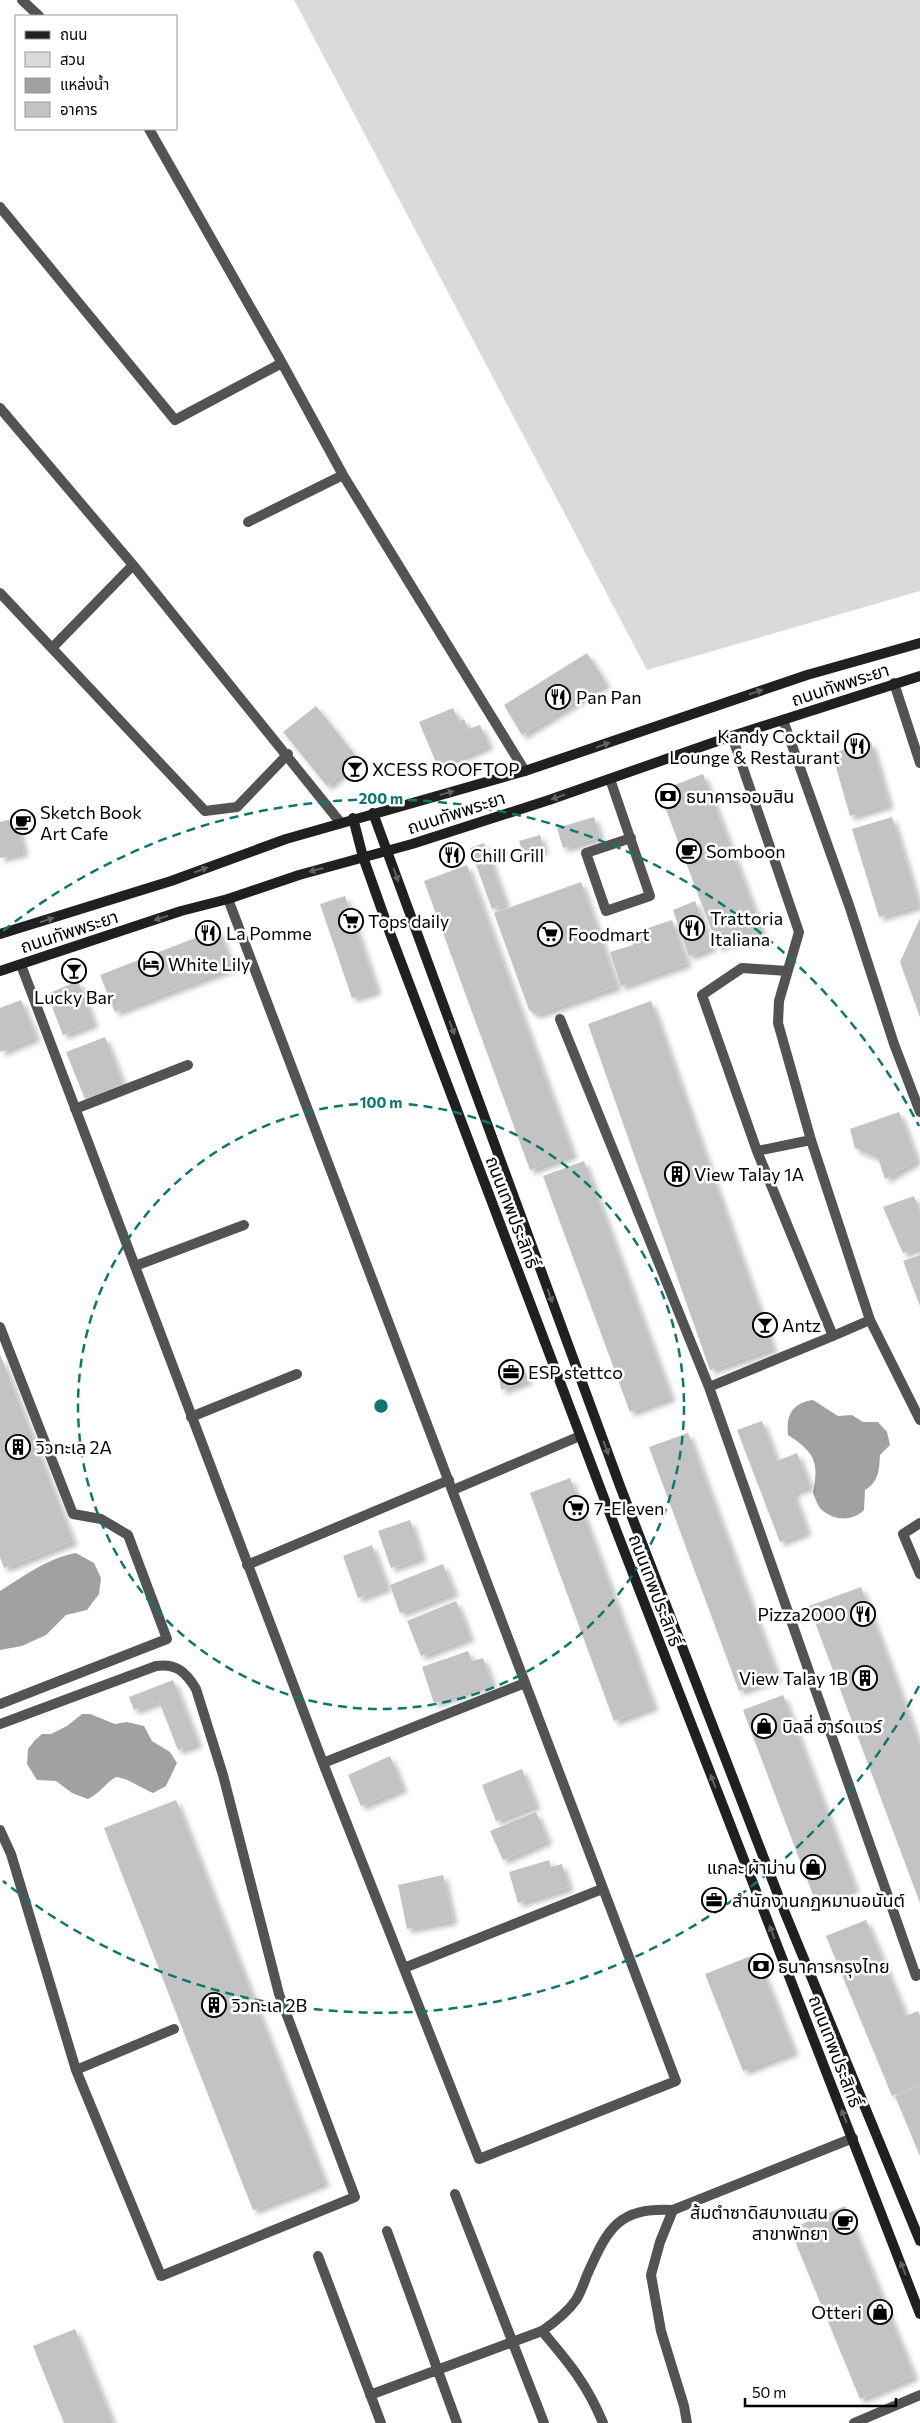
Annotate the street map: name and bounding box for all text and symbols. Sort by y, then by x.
legend [15,15,178,130]
text: ถนน [60,25,87,43]
text: สวน [60,50,85,68]
text: แหล่งน้ำ [60,74,109,93]
text: อาคาร [60,100,97,118]
street label: ถนนทัพพระยา [788,658,892,710]
restaurant icon: Pan Pan [545,684,571,710]
place label: Pan Pan [576,686,642,708]
one-way arrow [749,688,764,695]
place label: Kandy Cocktail Lounge & Restaurant [669,725,840,768]
restaurant icon: Kandy Cocktail Lounge & Restaurant [844,733,870,759]
one-way arrow [595,741,610,748]
bar icon: XCESS ROOFTOP [342,756,368,782]
place label: XCESS ROOFTOP [372,758,520,780]
bank icon: ธนาคารออมสิน [655,783,681,809]
place label: ธนาคารออมสิน [686,785,794,807]
street label: ถนนทัพพระยา [404,786,508,838]
text: 200 m [359,789,403,807]
one-way arrow [440,789,455,797]
one-way arrow [551,794,566,801]
place label: Sketch Book Art Cafe [40,801,142,844]
cafe icon: Sketch Book Art Cafe [10,809,36,835]
cafe icon: Somboon [676,838,702,864]
place label: Somboon [706,840,786,862]
restaurant icon: Chill Grill [439,842,465,868]
place label: Chill Grill [470,844,544,866]
one-way arrow [194,866,209,874]
one-way arrow [309,866,324,874]
one-way arrow [393,868,400,883]
street label: ถนนทัพพระยา [17,905,121,957]
place label: Trattoria Italiana [710,907,783,950]
supermarket icon: Tops daily [338,908,364,934]
place label: Tops daily [368,910,449,932]
one-way arrow [153,914,168,922]
one-way arrow [39,915,54,923]
restaurant icon: Trattoria Italiana [679,915,705,941]
restaurant icon: La Pomme [195,920,221,946]
supermarket icon: Foodmart [537,921,563,947]
place label: La Pomme [226,922,312,944]
place label: Foodmart [568,923,650,945]
hotel icon: White Lily [138,951,164,977]
place label: White Lily [168,953,250,975]
bar icon: Lucky Bar [61,958,87,984]
place label: Lucky Bar [34,986,114,1008]
one-way arrow [448,1021,456,1036]
text: 100 m [360,1093,402,1111]
street label: ถนนเทพประสิทธิ์ [481,1153,545,1272]
building icon: View Talay 1A [664,1161,690,1187]
place label: View Talay 1A [694,1163,804,1185]
one-way arrow [547,1288,554,1303]
bar icon: Antz [752,1312,778,1338]
place label: Antz [782,1314,821,1336]
office icon: ESP stettco [498,1359,524,1385]
place label: ESP stettco [528,1361,623,1383]
centre of rings [372,1397,390,1415]
building icon: วิวทะเล 2A [5,1434,31,1460]
place label: วิวทะเล 2A [35,1436,112,1458]
one-way arrow [602,1441,610,1456]
supermarket icon: 7-Eleven [563,1495,589,1521]
place label: 7-Eleven [594,1497,664,1519]
street label: ถนนเทพประสิทธิ์ [624,1531,688,1650]
restaurant icon: Pizza2000 [850,1601,876,1627]
place label: Pizza2000 [758,1603,846,1625]
building icon: View Talay 1B [852,1665,878,1691]
place label: View Talay 1B [739,1667,848,1689]
shop icon: บิลลี่ ฮาร์ดแวร์ [751,1713,777,1739]
place label: บิลลี่ ฮาร์ดแวร์ [782,1714,883,1737]
one-way arrow [709,1774,717,1788]
shop icon: แกละ ผ้าม่าน [800,1854,826,1880]
place label: แกละ ผ้าม่าน [707,1856,796,1878]
office icon: สำนักงานกฏหมานอนันต์ [701,1887,727,1913]
place label: สำนักงานกฏหมานอนันต์ [732,1889,905,1911]
one-way arrow [768,1925,776,1940]
bank icon: ธนาคารกรุงไทย [748,1953,774,1979]
place label: ธนาคารกรุงไทย [778,1955,890,1978]
building icon: วิวทะเล 2B [201,1992,227,2018]
street label: ถนนเทพประสิทธิ์ [804,1992,868,2111]
place label: วิวทะเล 2B [231,1994,307,2016]
one-way arrow [840,2109,847,2124]
place label: ส้มตำซาดิสบางแสน สาขาพัทยา [690,2201,828,2244]
cafe icon: ส้มตำซาดิสบางแสน สาขาพัทยา [832,2209,858,2235]
one-way arrow [898,2261,906,2275]
shop icon: Otteri [867,2299,893,2325]
place label: Otteri [811,2301,862,2323]
scale bar [745,2376,896,2408]
text: 50 m [752,2383,786,2401]

